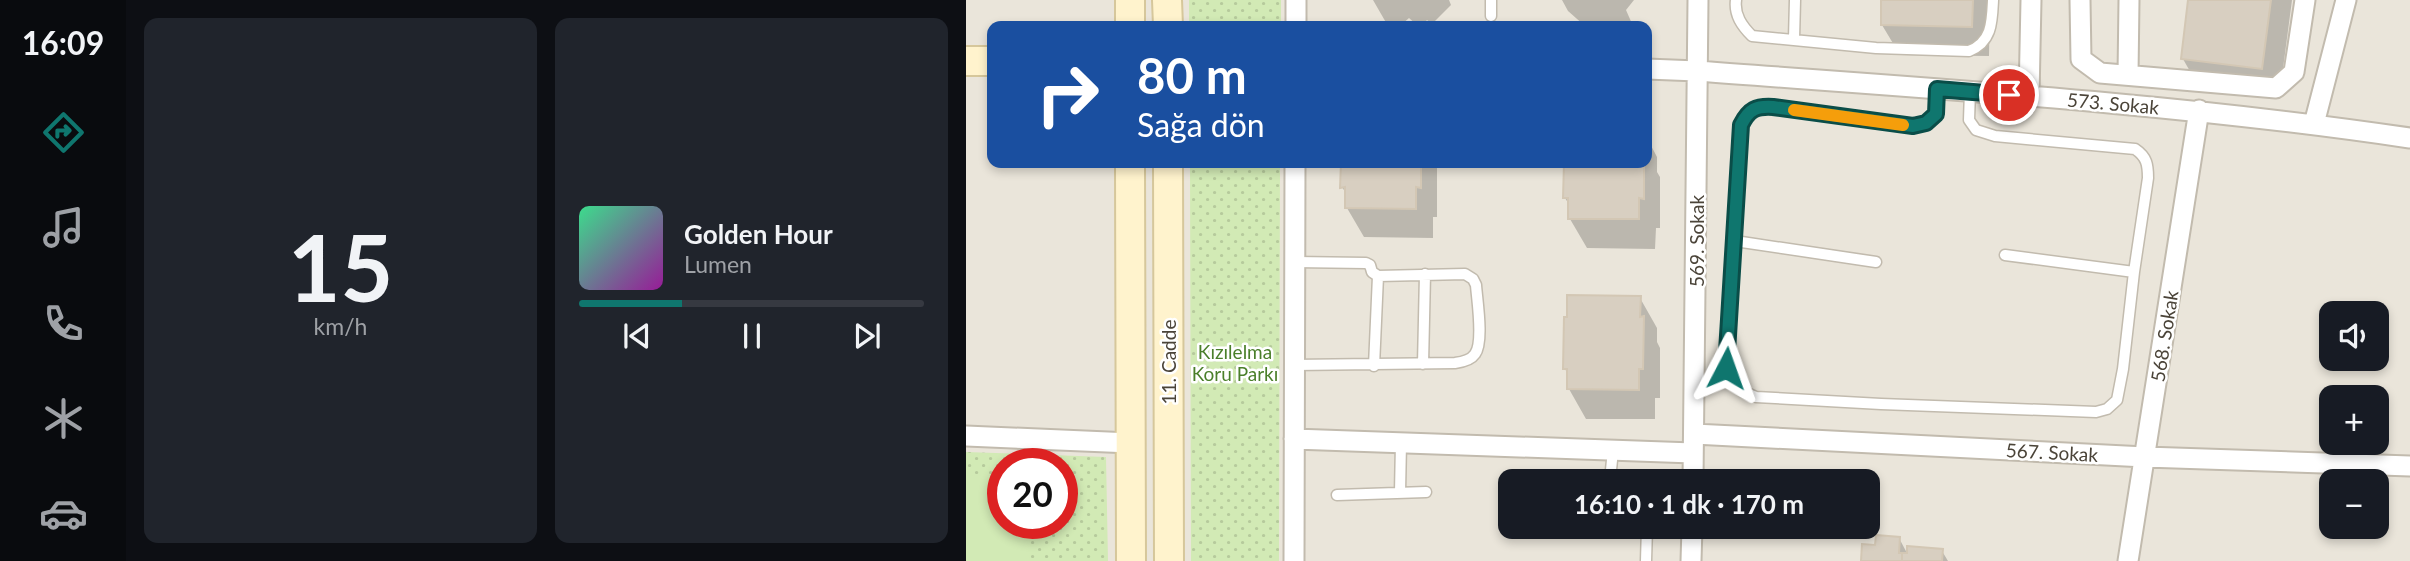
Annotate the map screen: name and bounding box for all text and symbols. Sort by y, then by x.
text: 16:09 [22,23,104,62]
text: 80 m [1137,46,1247,104]
icon: right [1022,49,1113,140]
pin [1979,65,2039,125]
icon: arrive [1990,76,2028,114]
street label: 573. Sokak [2066,88,2160,119]
text: Sağa dön [1137,105,1265,144]
icon: directions [39,108,88,157]
street label: 569. Sokak [1685,195,1708,287]
icon: music [39,203,88,252]
text: 15 [288,212,393,321]
text: Golden Hour [684,218,833,250]
text: Lumen [684,250,752,278]
street label: 568. Sokak [2145,288,2183,383]
icon: phone [39,299,88,348]
map controls [2319,301,2389,539]
button: sound [2319,301,2389,371]
text: km/h [314,312,367,340]
icon: previous [618,317,656,355]
icon: pause [733,317,771,355]
icon: next [848,317,886,355]
street label: 11. Cadde [1157,320,1180,404]
position arrow [1689,331,1763,405]
park label: Kızılelma Koru Parkı [1192,340,1278,385]
button: + [2319,385,2389,455]
icon: climate [39,394,88,443]
street label: 567. Sokak [2005,438,2099,466]
speed limit sign: 20 [987,448,1078,539]
button: − [2319,469,2389,539]
text: 16:10 · 1 dk · 170 m [1574,488,1804,520]
icon: car [39,489,88,538]

